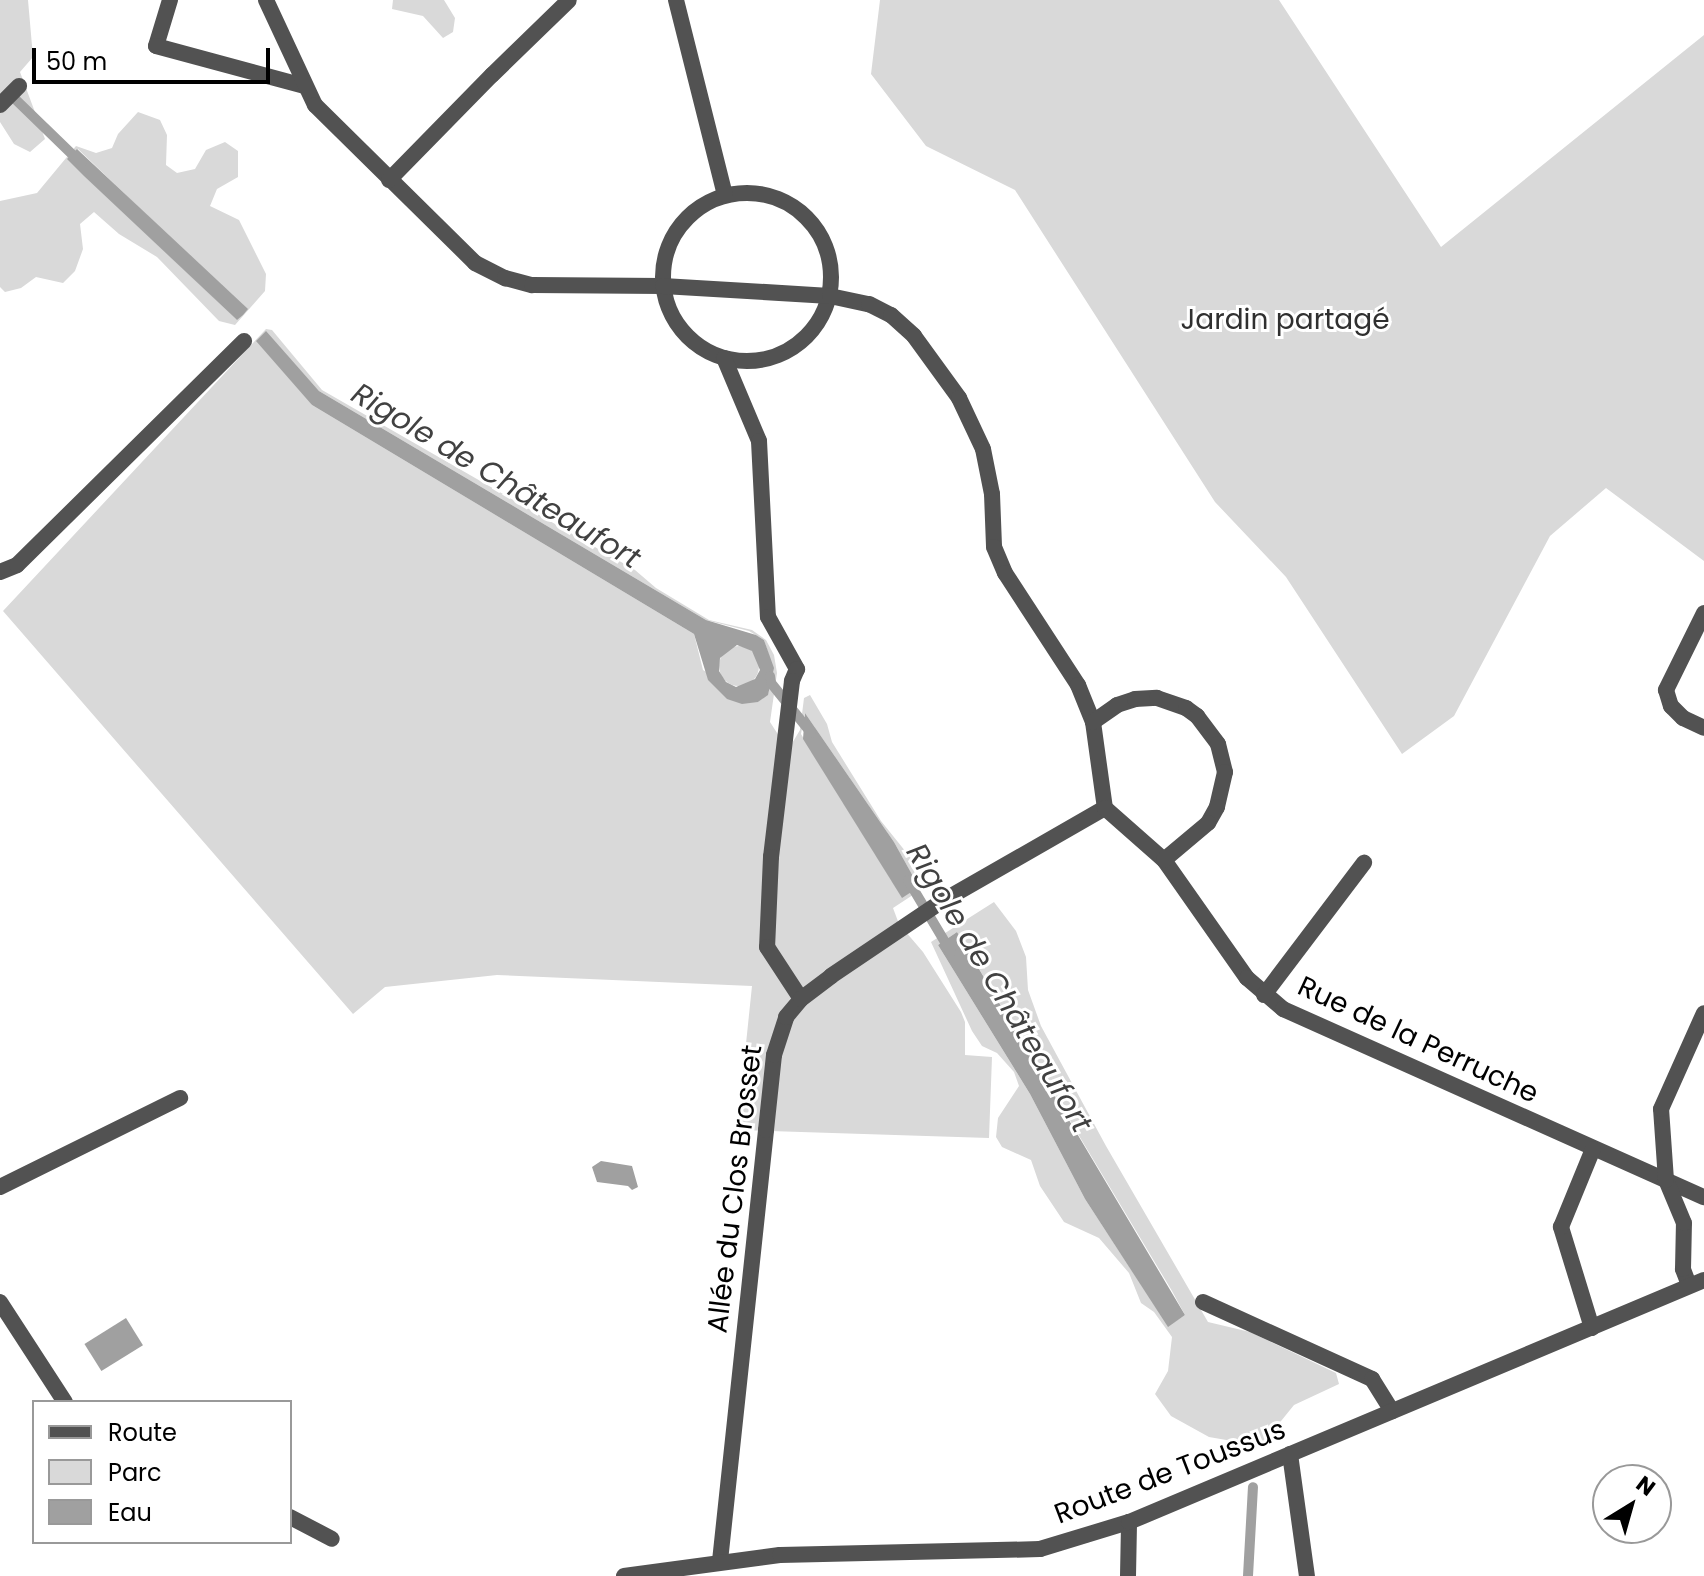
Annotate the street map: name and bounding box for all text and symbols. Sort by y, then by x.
scale bar [36,32,274,82]
text: 50 m [46,45,107,78]
park label: Jardin partagé [1180,303,1390,337]
water label: Rigole de Châteaufort [345,375,647,577]
water label: Rigole de Châteaufort [898,837,1100,1139]
street label: Rue de la Perruche [1292,970,1544,1110]
street label: Allée du Clos Brosset [701,1043,769,1335]
legend [32,1400,292,1544]
street label: Route de Toussus [1050,1413,1290,1531]
text: Route [108,1416,177,1449]
text: Parc [108,1456,162,1489]
north arrow [1592,1464,1672,1544]
text: N [1630,1469,1661,1503]
text: Eau [108,1496,152,1529]

